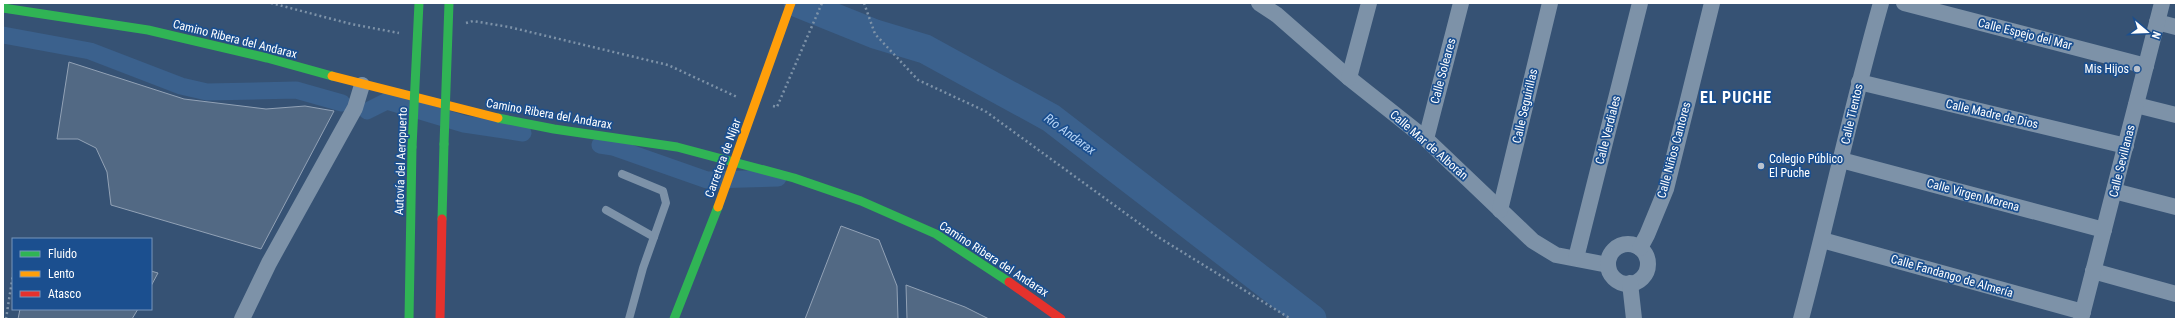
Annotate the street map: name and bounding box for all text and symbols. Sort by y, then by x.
north arrow [2127,12,2167,52]
street label: Calle Espejo del Mar [1977,16,2074,53]
street label: Camino Ribera del Andarax [171,17,299,61]
text: N [2149,30,2163,41]
street label: Calle Soleares [1428,37,1458,105]
place label: Mis Hijos [2085,62,2129,76]
marker: Mis Hijos [2132,64,2142,74]
street label: Calle Seguirillas [1510,67,1540,145]
street label: Calle Tientos [1838,82,1866,146]
district label: EL PUCHE [1700,88,1772,107]
street label: Calle Verdiales [1593,94,1623,166]
street label: Camino Ribera del Andarax [485,96,613,132]
street label: Calle Madre de Dios [1944,97,2040,131]
street label: Calle Niños Cantores [1654,100,1694,200]
street label: Autovía del Aeropuerto [392,107,410,215]
street label: Calle Mar de Alborán [1387,107,1471,183]
water label: Río Andarax [1041,110,1099,158]
street label: Carretera de Níjar [702,116,744,199]
street label: Calle Sevillanas [2106,123,2138,199]
place label: Colegio Público El Puche [1769,152,1843,180]
marker: Colegio Público El Puche [1756,161,1766,171]
street label: Calle Virgen Morena [1925,176,2021,214]
street label: Camino Ribera del Andarax [937,218,1051,300]
legend [12,238,152,310]
text: Fluido [48,247,77,261]
street label: Calle Fandango de Almería [1889,252,2015,300]
text: Lento [48,267,75,281]
text: Atasco [48,287,81,301]

